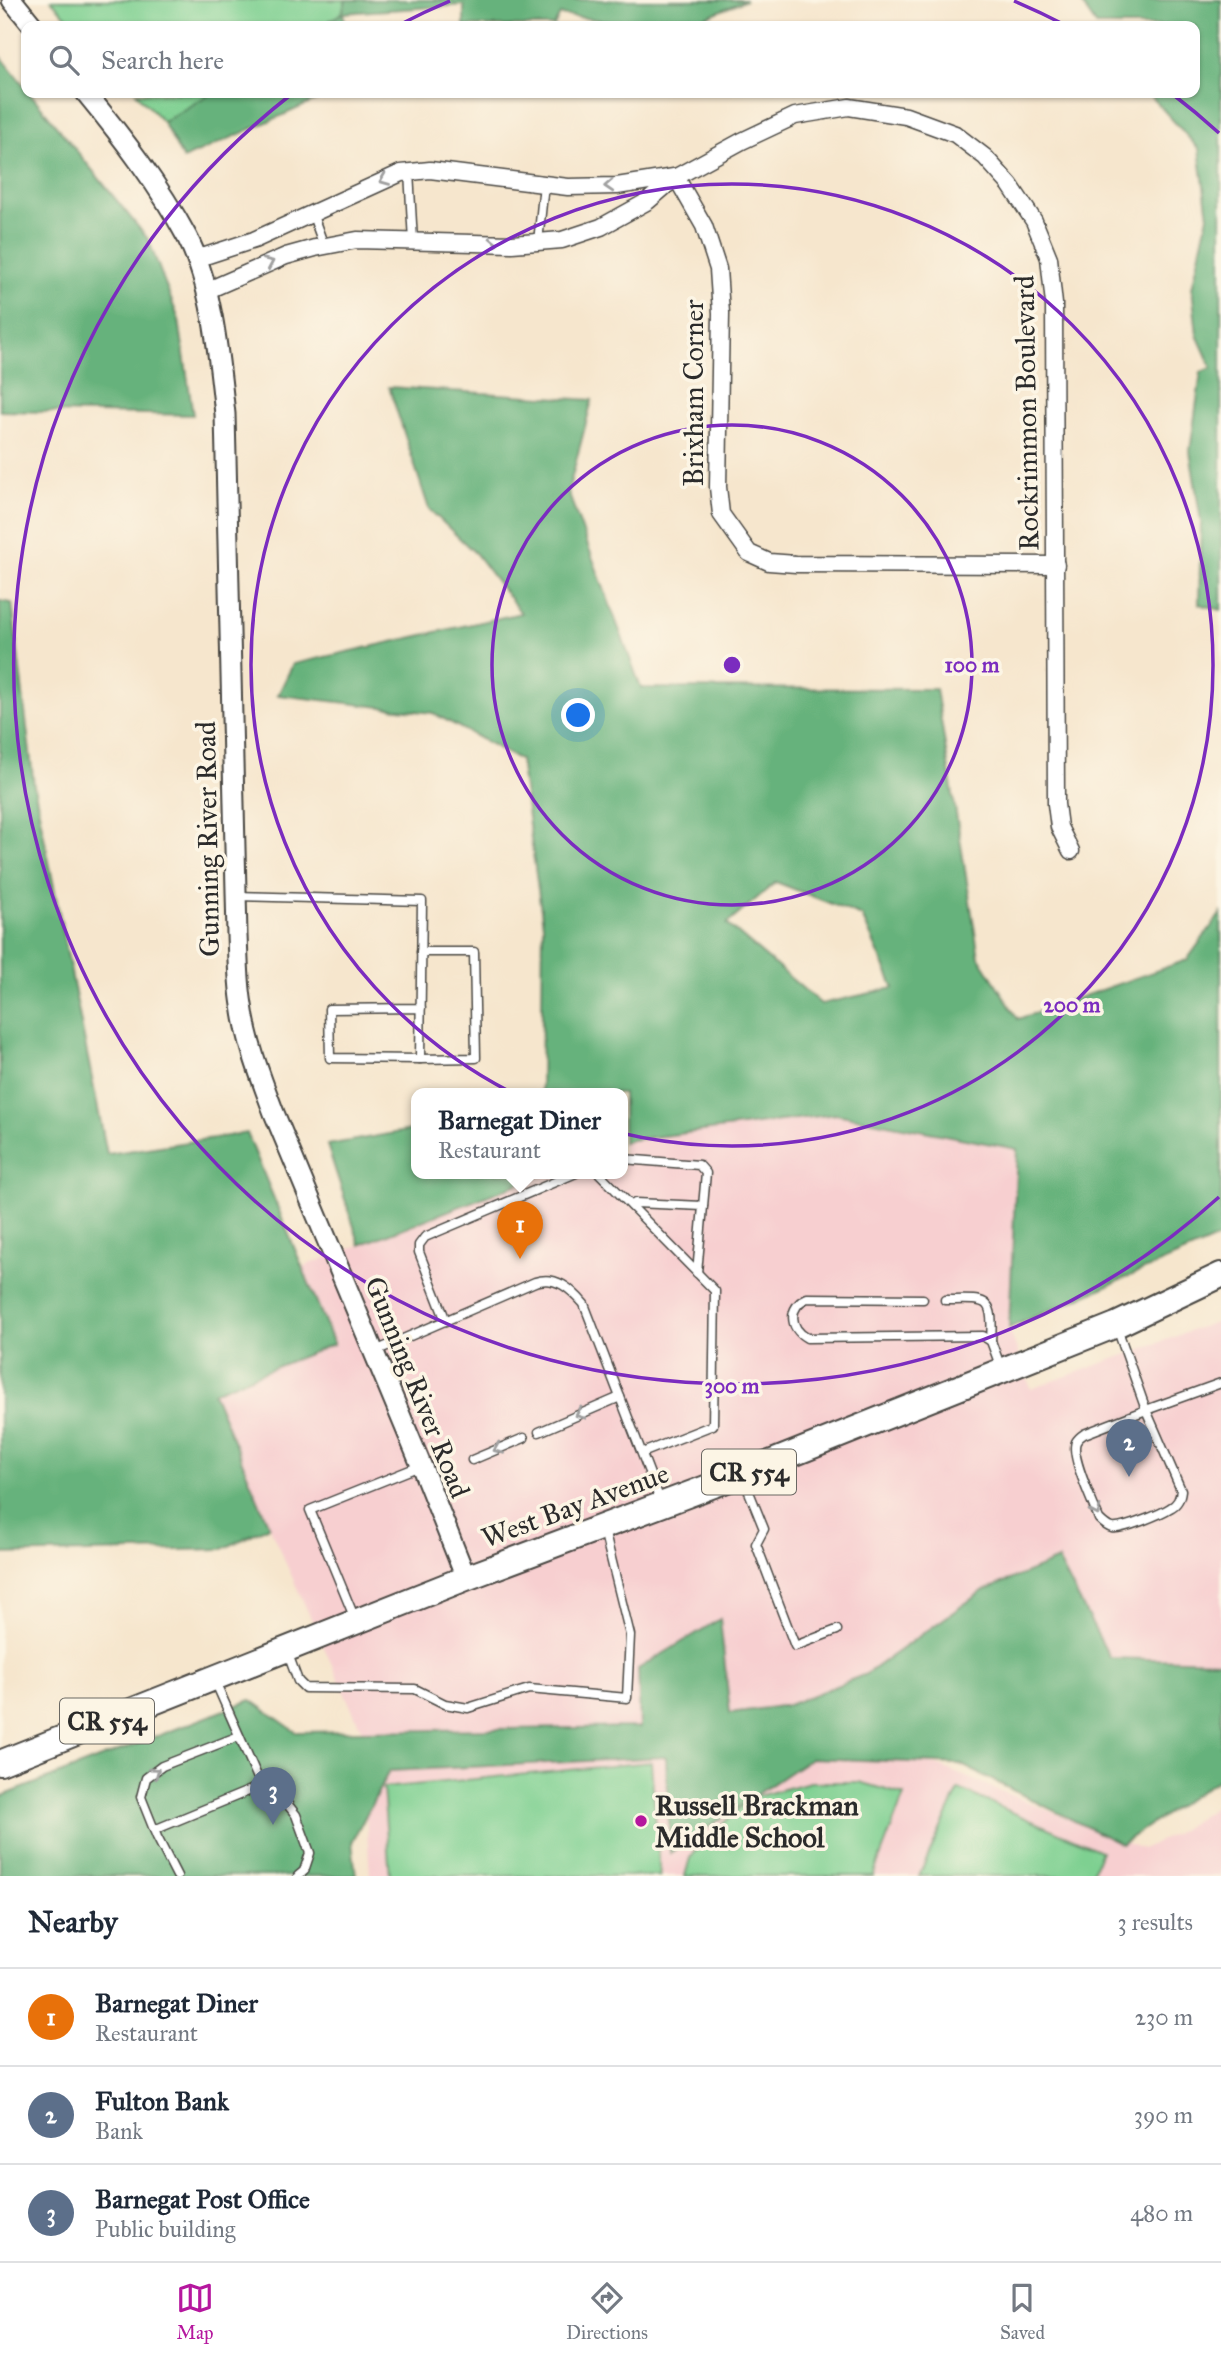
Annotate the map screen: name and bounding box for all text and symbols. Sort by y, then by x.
search box [21,21,1200,98]
icon: search [45,41,83,79]
text: Search here [101,44,224,76]
one-way arrow [379,171,391,185]
one-way arrow [603,178,614,193]
one-way arrow [488,236,499,251]
one-way arrow [262,258,274,272]
street label: Rockrimmon Boulevard [1007,275,1046,551]
street label: Brixham Corner [676,299,711,487]
text: 100 m [945,652,1000,678]
centre of rings [720,653,744,677]
your location [561,698,595,732]
street label: Gunning River Road [188,721,227,957]
text: 200 m [1044,992,1101,1018]
popup [411,1088,628,1179]
text: Barnegat Diner [438,1104,601,1136]
text: Restaurant [438,1136,541,1164]
pin: 1 [497,1201,543,1259]
street label: Gunning River Road [357,1271,478,1503]
text: 300 m [704,1373,760,1399]
one-way arrow [575,1406,587,1420]
pin: 2 [1106,1419,1152,1477]
one-way arrow [493,1441,505,1455]
road number: CR 554 [702,1450,796,1494]
street label: West Bay Avenue [477,1455,673,1556]
one-way arrow [1088,1503,1102,1516]
road number: CR 554 [60,1698,154,1744]
pin: 3 [250,1767,296,1825]
one-way arrow [148,1768,160,1781]
place label: Russell Brackman Middle School [655,1788,859,1855]
marker: Russell Brackman Middle School [633,1813,649,1829]
text: Nearby [28,1904,118,1940]
text: 3 results [1117,1908,1193,1936]
text: Barnegat Diner [95,1987,258,2019]
text: 1 [46,2003,56,2031]
text: 230 m [1135,2003,1193,2031]
text: Restaurant [95,2019,198,2047]
text: Fulton Bank [95,2085,229,2117]
text: 2 [45,2101,57,2129]
text: 390 m [1134,2101,1193,2129]
text: Bank [95,2117,143,2145]
text: Barnegat Post Office [95,2183,310,2215]
text: 3 [46,2199,56,2227]
text: 480 m [1130,2199,1193,2227]
text: Public building [95,2215,235,2243]
tab: Map [176,2279,214,2344]
tab: Directions [566,2279,648,2344]
tab: Saved [1000,2279,1045,2344]

